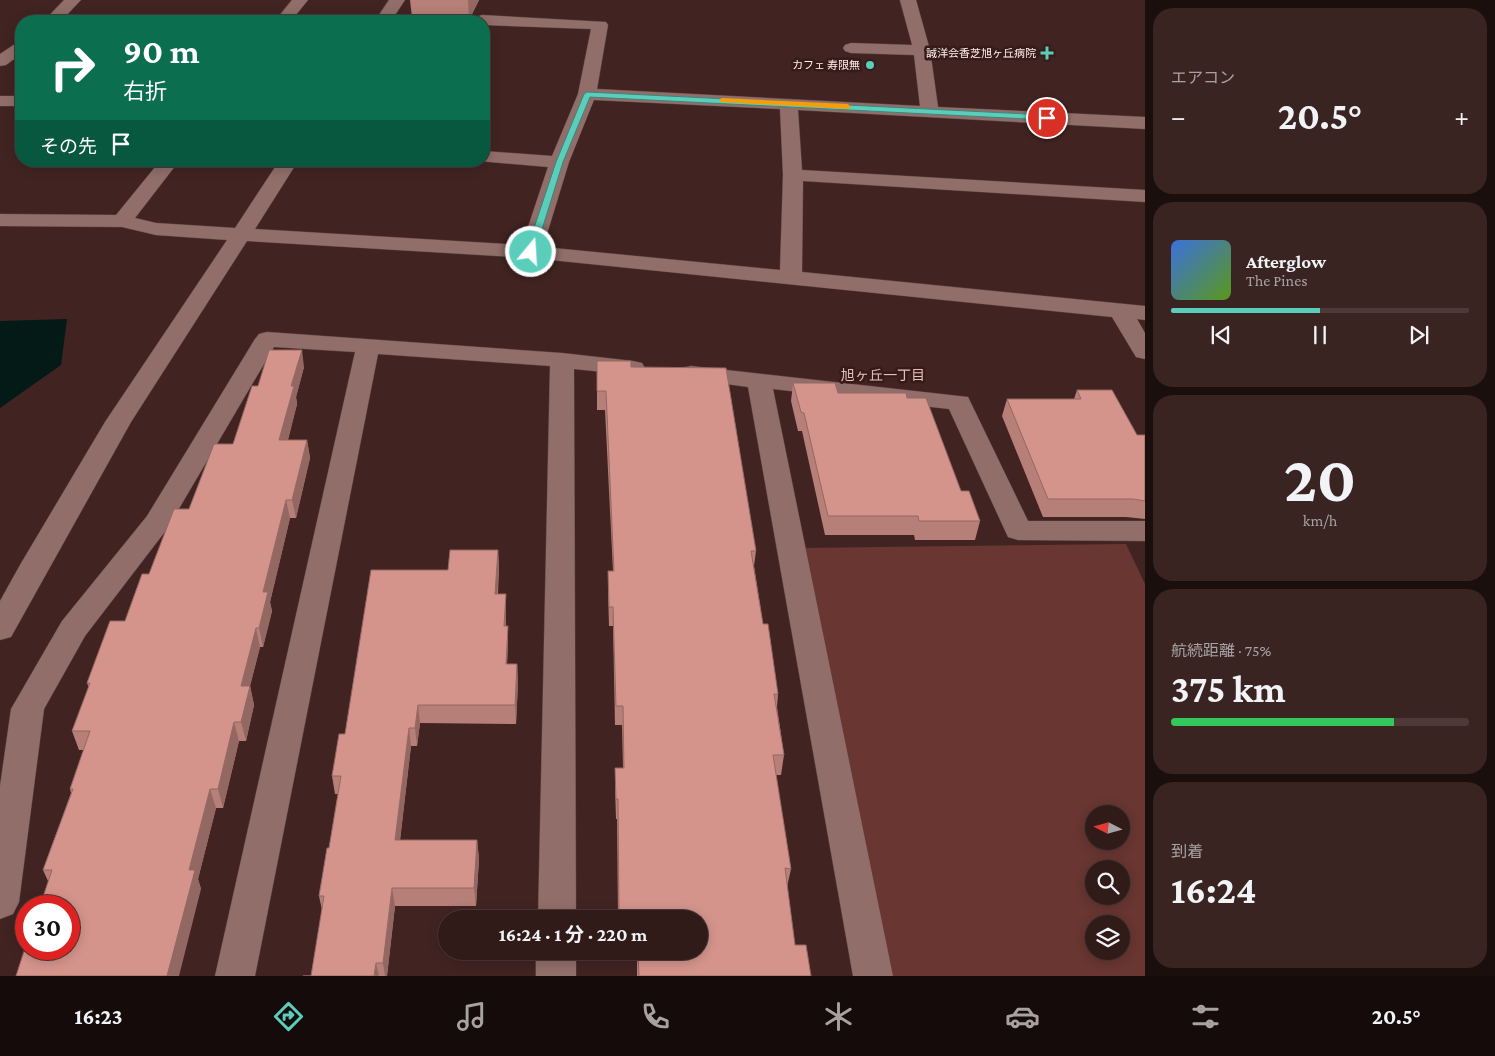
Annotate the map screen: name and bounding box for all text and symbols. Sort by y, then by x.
text: 90 m [123,32,200,71]
icon: right [40,35,105,100]
marker: 誠洋会香芝旭ヶ丘病院 [1040,46,1054,60]
place label: 誠洋会香芝旭ヶ丘病院 [926,47,1036,59]
place label: カフェ 寿限無 [792,59,860,71]
marker: カフェ 寿限無 [864,59,876,71]
text: エアコン [1171,69,1235,86]
text: 右折 [123,79,167,104]
text: 20.5° [1278,95,1362,137]
pin [1026,97,1068,139]
text: − [1171,101,1186,132]
text: + [1454,101,1469,132]
icon: arrive [1033,104,1061,132]
icon: arrive [107,130,135,158]
text: その先 [40,136,97,157]
position arrow [504,225,556,277]
text: Afterglow [1246,251,1326,272]
text: The Pines [1246,272,1307,289]
icon: previous [1207,321,1235,349]
icon: pause [1306,321,1334,349]
icon: next [1405,321,1433,349]
district label: 旭ヶ丘一丁目 [841,367,925,383]
text: 20 [1284,443,1356,515]
text: km/h [1303,512,1337,529]
text: 航続距離 · 75% [1171,642,1271,659]
text: 375 km [1171,668,1286,710]
north arrow [1085,805,1130,850]
map controls [1085,805,1130,960]
text: 到着 [1171,843,1203,860]
button: search [1085,860,1130,905]
text: 16:24 [1171,869,1256,911]
speed limit sign: 30 [15,895,80,960]
button: layers [1085,915,1130,960]
text: 16:24 · 1 分 · 220 m [499,924,647,945]
icon: directions [271,999,306,1034]
icon: music [454,999,489,1034]
icon: phone [638,999,673,1034]
icon: climate [821,999,856,1034]
icon: car [1005,999,1040,1034]
icon: filters [1188,999,1223,1034]
text: 16:23 [74,1004,123,1029]
text: 20.5° [1372,1004,1421,1029]

